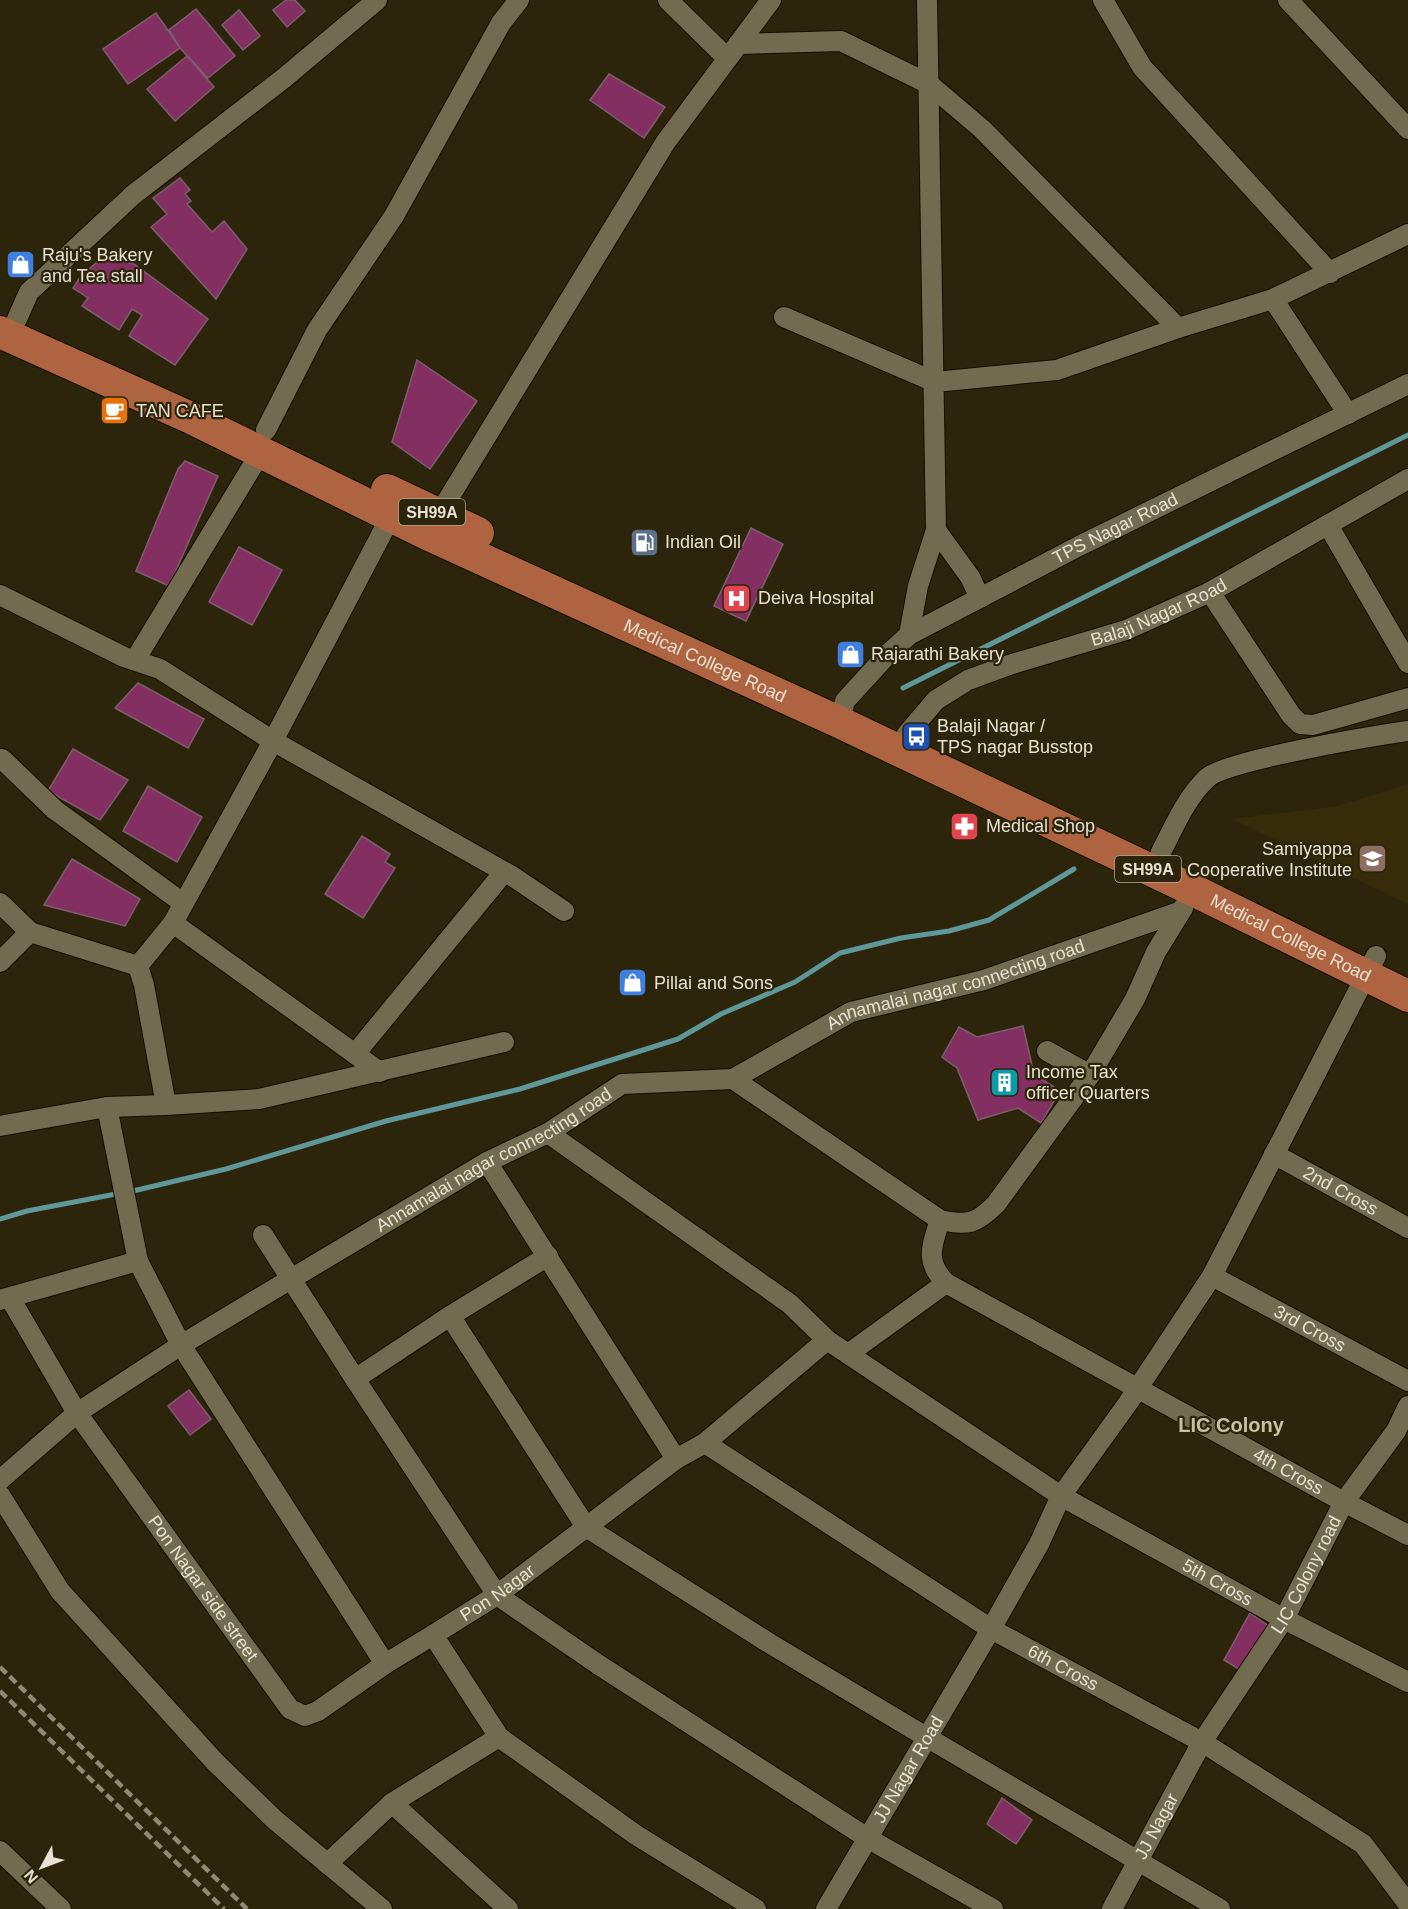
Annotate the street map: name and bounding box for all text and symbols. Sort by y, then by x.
place label: Raju's Bakery and Tea stall [42,245,152,286]
shop icon: Raju's Bakery and Tea stall [5,249,37,281]
cafe icon: TAN CAFE [99,395,131,427]
place label: TAN CAFE [136,401,224,421]
street label: TPS Nagar Road [1049,489,1181,568]
road number: SH99A [399,499,465,525]
fuel station icon: Indian Oil [628,526,660,558]
place label: Indian Oil [665,532,741,552]
street label: Balaji Nagar Road [1088,575,1230,650]
hospital icon: Deiva Hospital [721,582,753,614]
place label: Deiva Hospital [758,588,874,608]
street label: Medical College Road [621,615,789,707]
shop icon: Rajarathi Bakery [834,638,866,670]
place label: Rajarathi Bakery [871,644,1004,664]
place label: Balaji Nagar / TPS nagar Busstop [937,716,1093,757]
bus stop icon: Balaji Nagar / TPS nagar Busstop [900,720,932,752]
pharmacy icon: Medical Shop [949,810,981,842]
place label: Medical Shop [986,816,1095,836]
place label: Samiyappa Cooperative Institute [1187,839,1353,880]
school or university icon: Samiyappa Cooperative Institute [1357,843,1389,875]
road number: SH99A [1115,856,1181,882]
street label: Medical College Road [1207,890,1374,986]
street label: Annamalai nagar connecting road [823,936,1087,1034]
shop icon: Pillai and Sons [617,967,649,999]
place label: Pillai and Sons [654,973,773,993]
place label: Income Tax officer Quarters [1026,1062,1150,1103]
building icon: Income Tax officer Quarters [989,1066,1021,1098]
street label: Annamalai nagar connecting road [372,1084,615,1236]
street label: 2nd Cross [1300,1162,1381,1219]
street label: 3rd Cross [1271,1301,1349,1356]
district label: LIC Colony [1178,1414,1285,1436]
street label: 4th Cross [1250,1444,1327,1499]
street label: Pon Nagar side street [144,1512,262,1665]
street label: LIC Colony road [1267,1513,1345,1638]
street label: 5th Cross [1179,1555,1256,1610]
street label: Pon Nagar [457,1560,539,1625]
street label: 6th Cross [1024,1641,1102,1695]
street label: JJ Nagar Road [869,1713,947,1826]
street label: JJ Nagar [1131,1790,1182,1863]
north arrow [12,1837,72,1897]
text: N [21,1867,41,1886]

